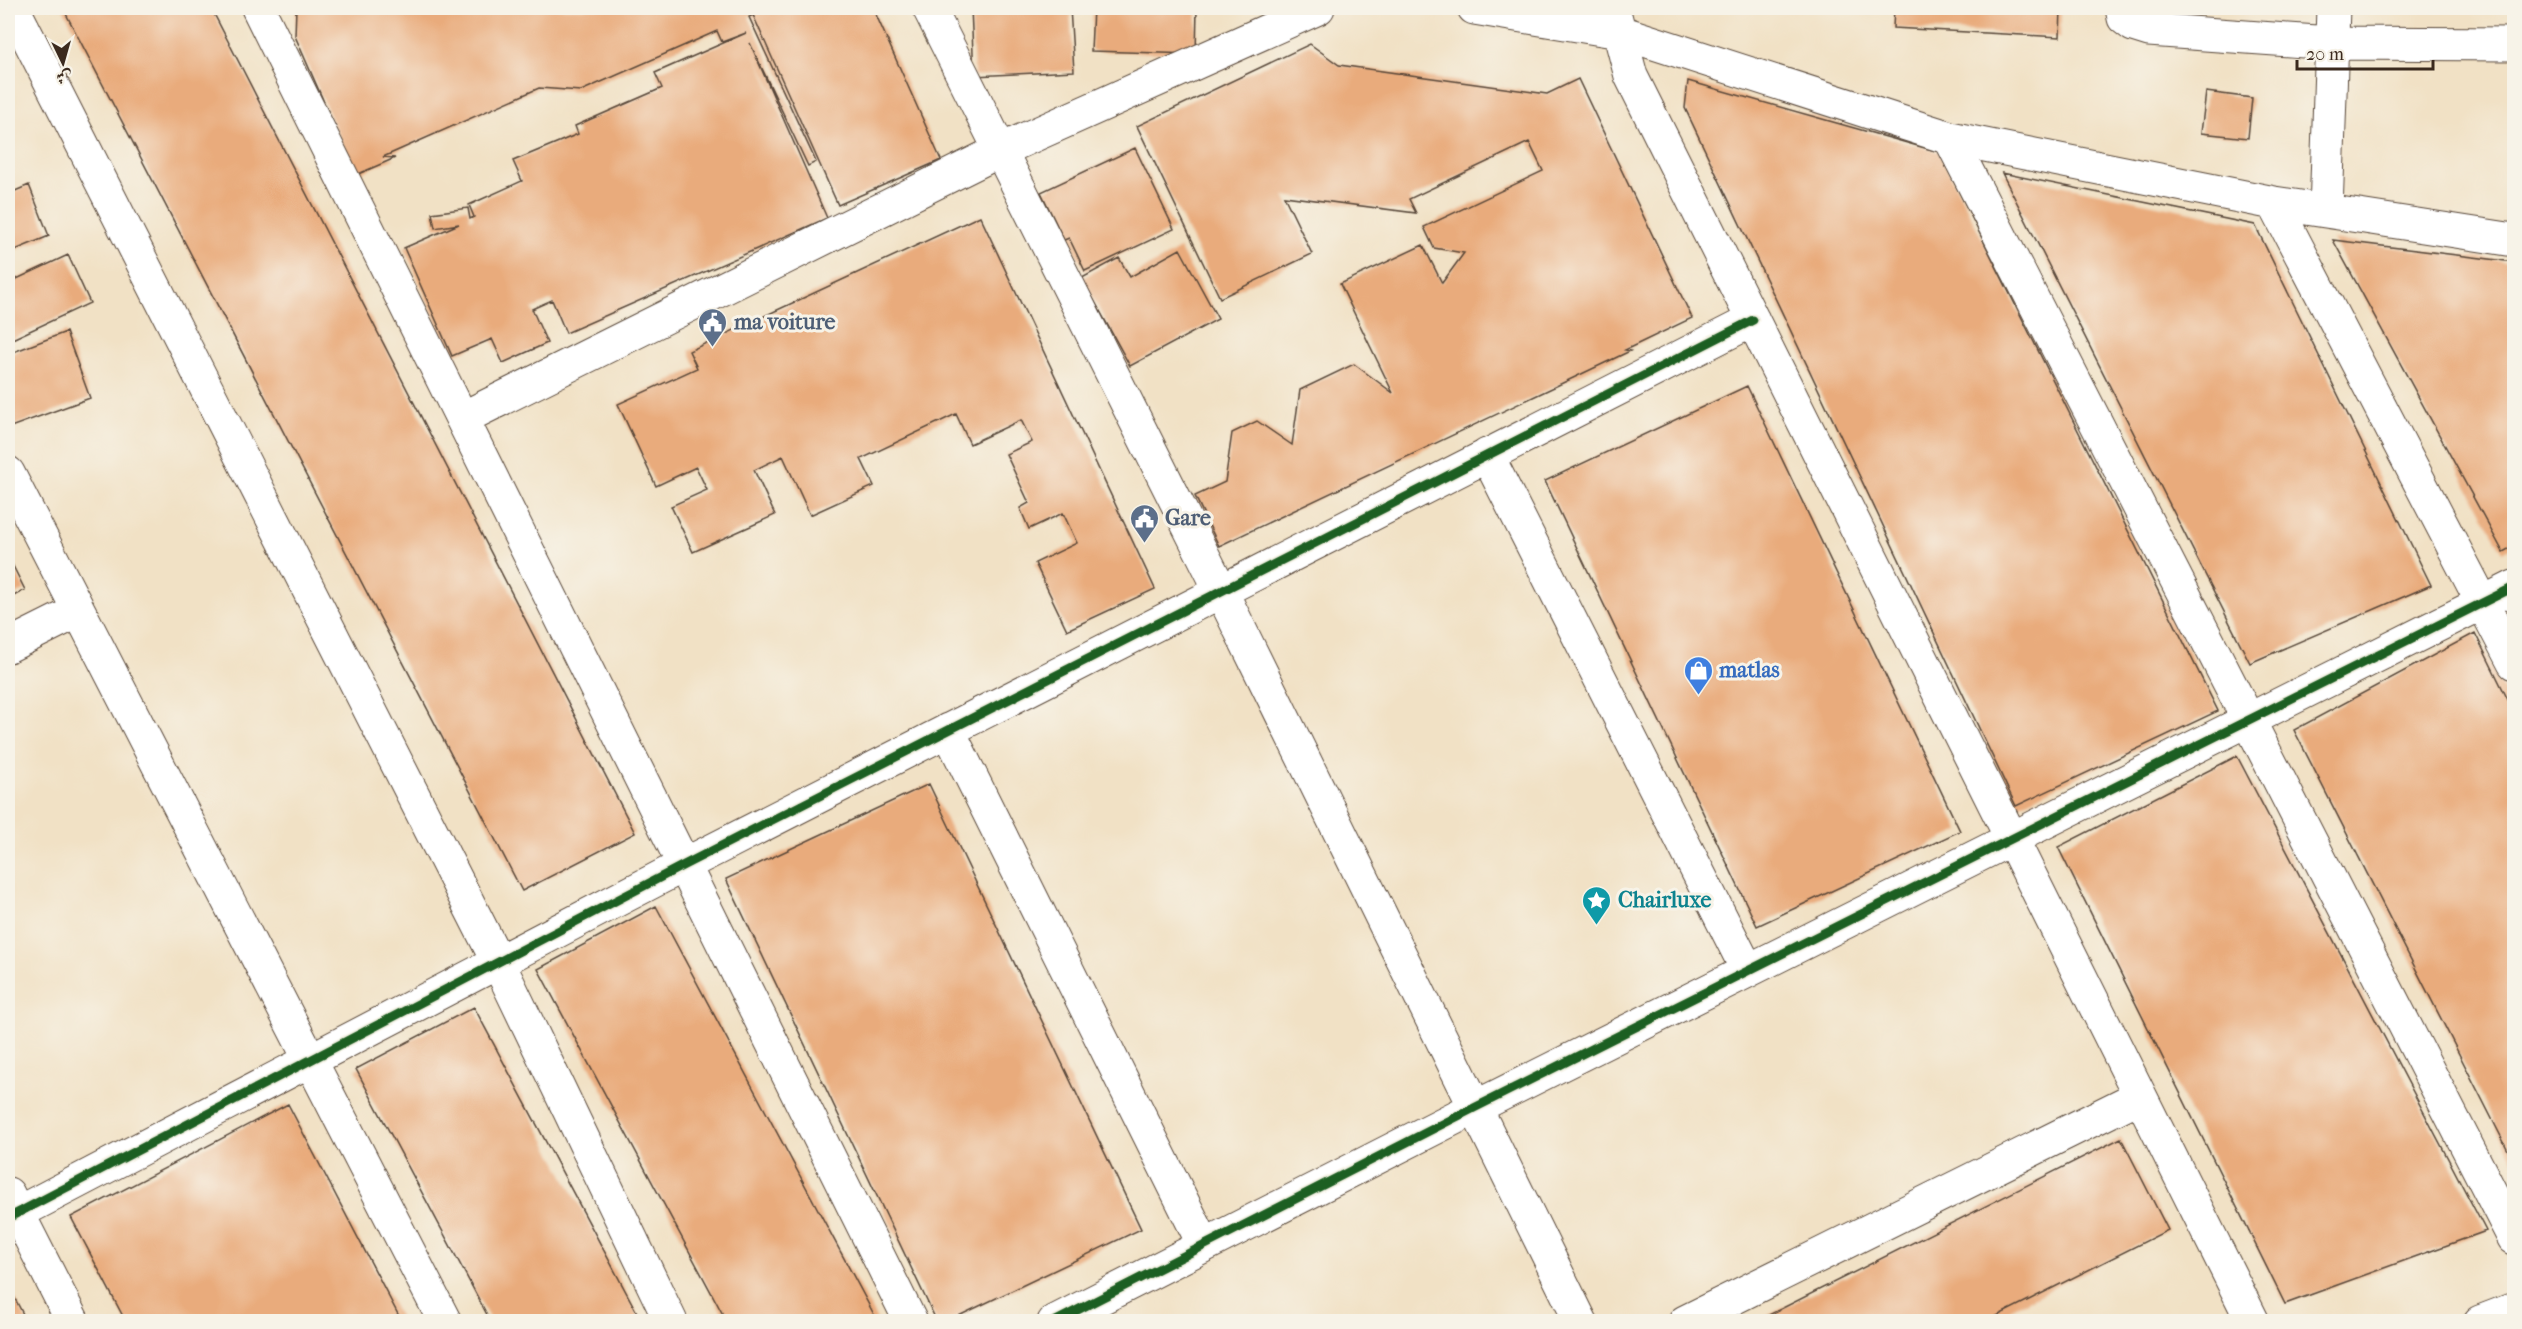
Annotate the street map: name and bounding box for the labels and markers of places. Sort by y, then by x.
public building icon: ma voiture [697,306,729,348]
place label: ma voiture [733,309,836,335]
public building icon: Gare [1128,502,1160,544]
place label: Gare [1165,505,1211,531]
shop icon: matlas [1682,654,1714,696]
place label: matlas [1718,657,1780,683]
place icon: Chairluxe [1581,884,1613,926]
place label: Chairluxe [1618,887,1711,913]

